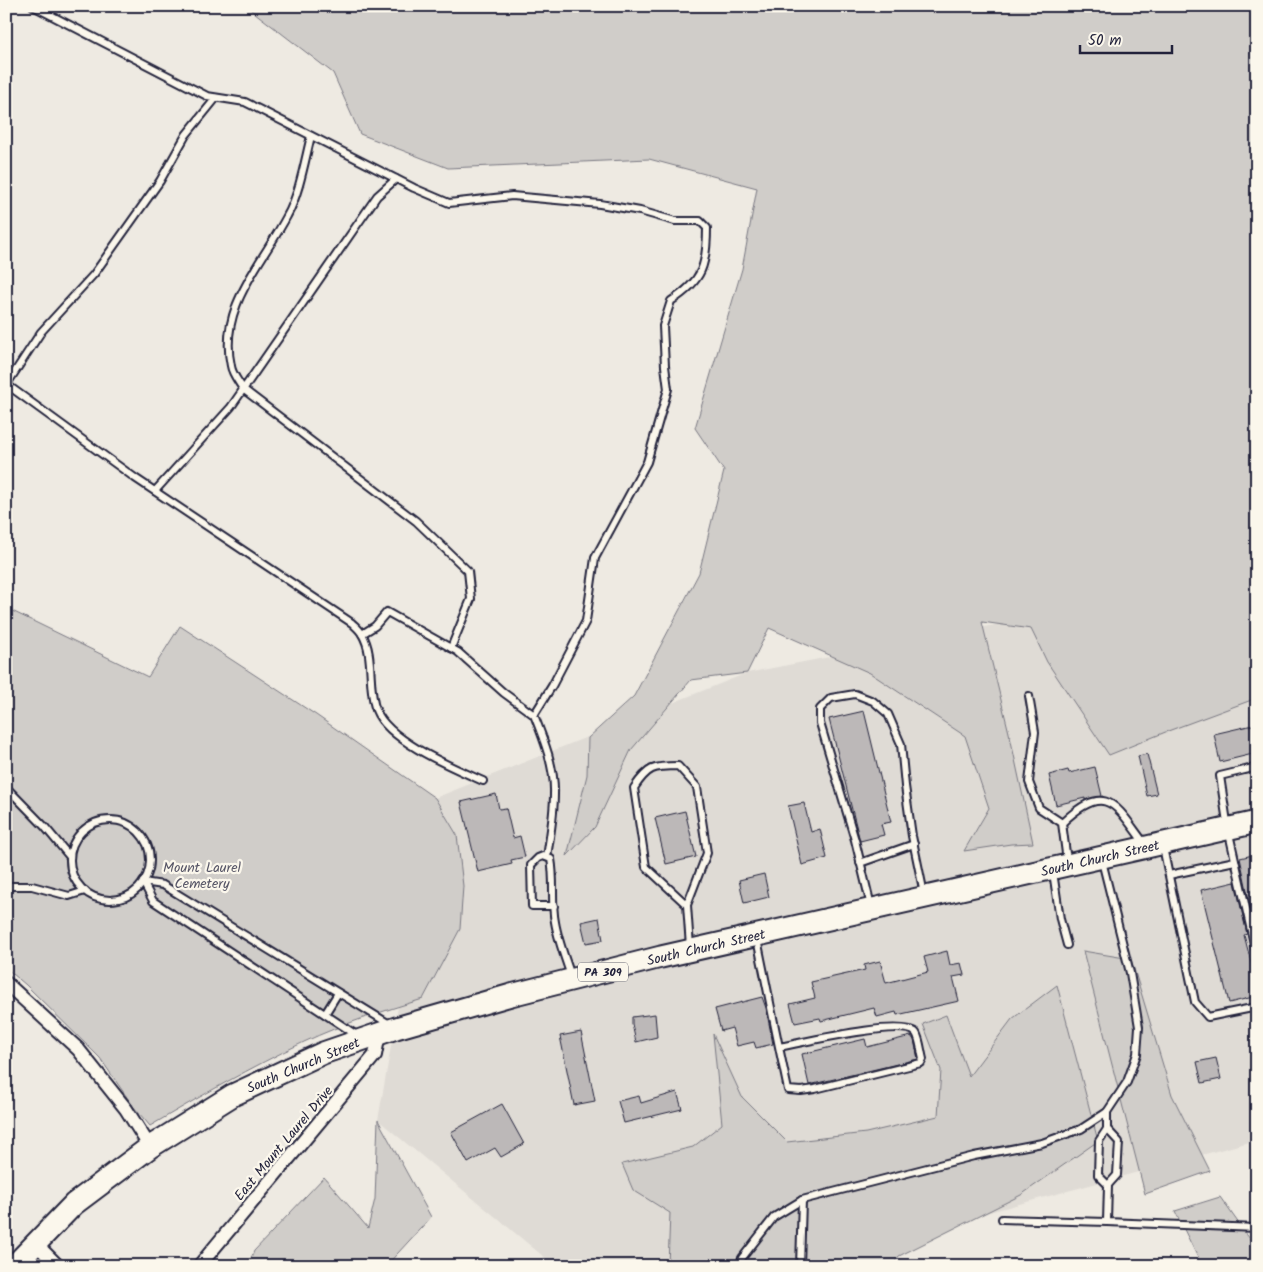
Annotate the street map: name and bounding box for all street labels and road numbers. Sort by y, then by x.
street label: South Church Street [1039,834,1162,883]
street label: South Church Street [645,923,768,972]
road number: PA 309 [578,962,628,982]
street label: South Church Street [243,1032,364,1100]
street label: East Mount Laurel Drive [229,1081,339,1206]

